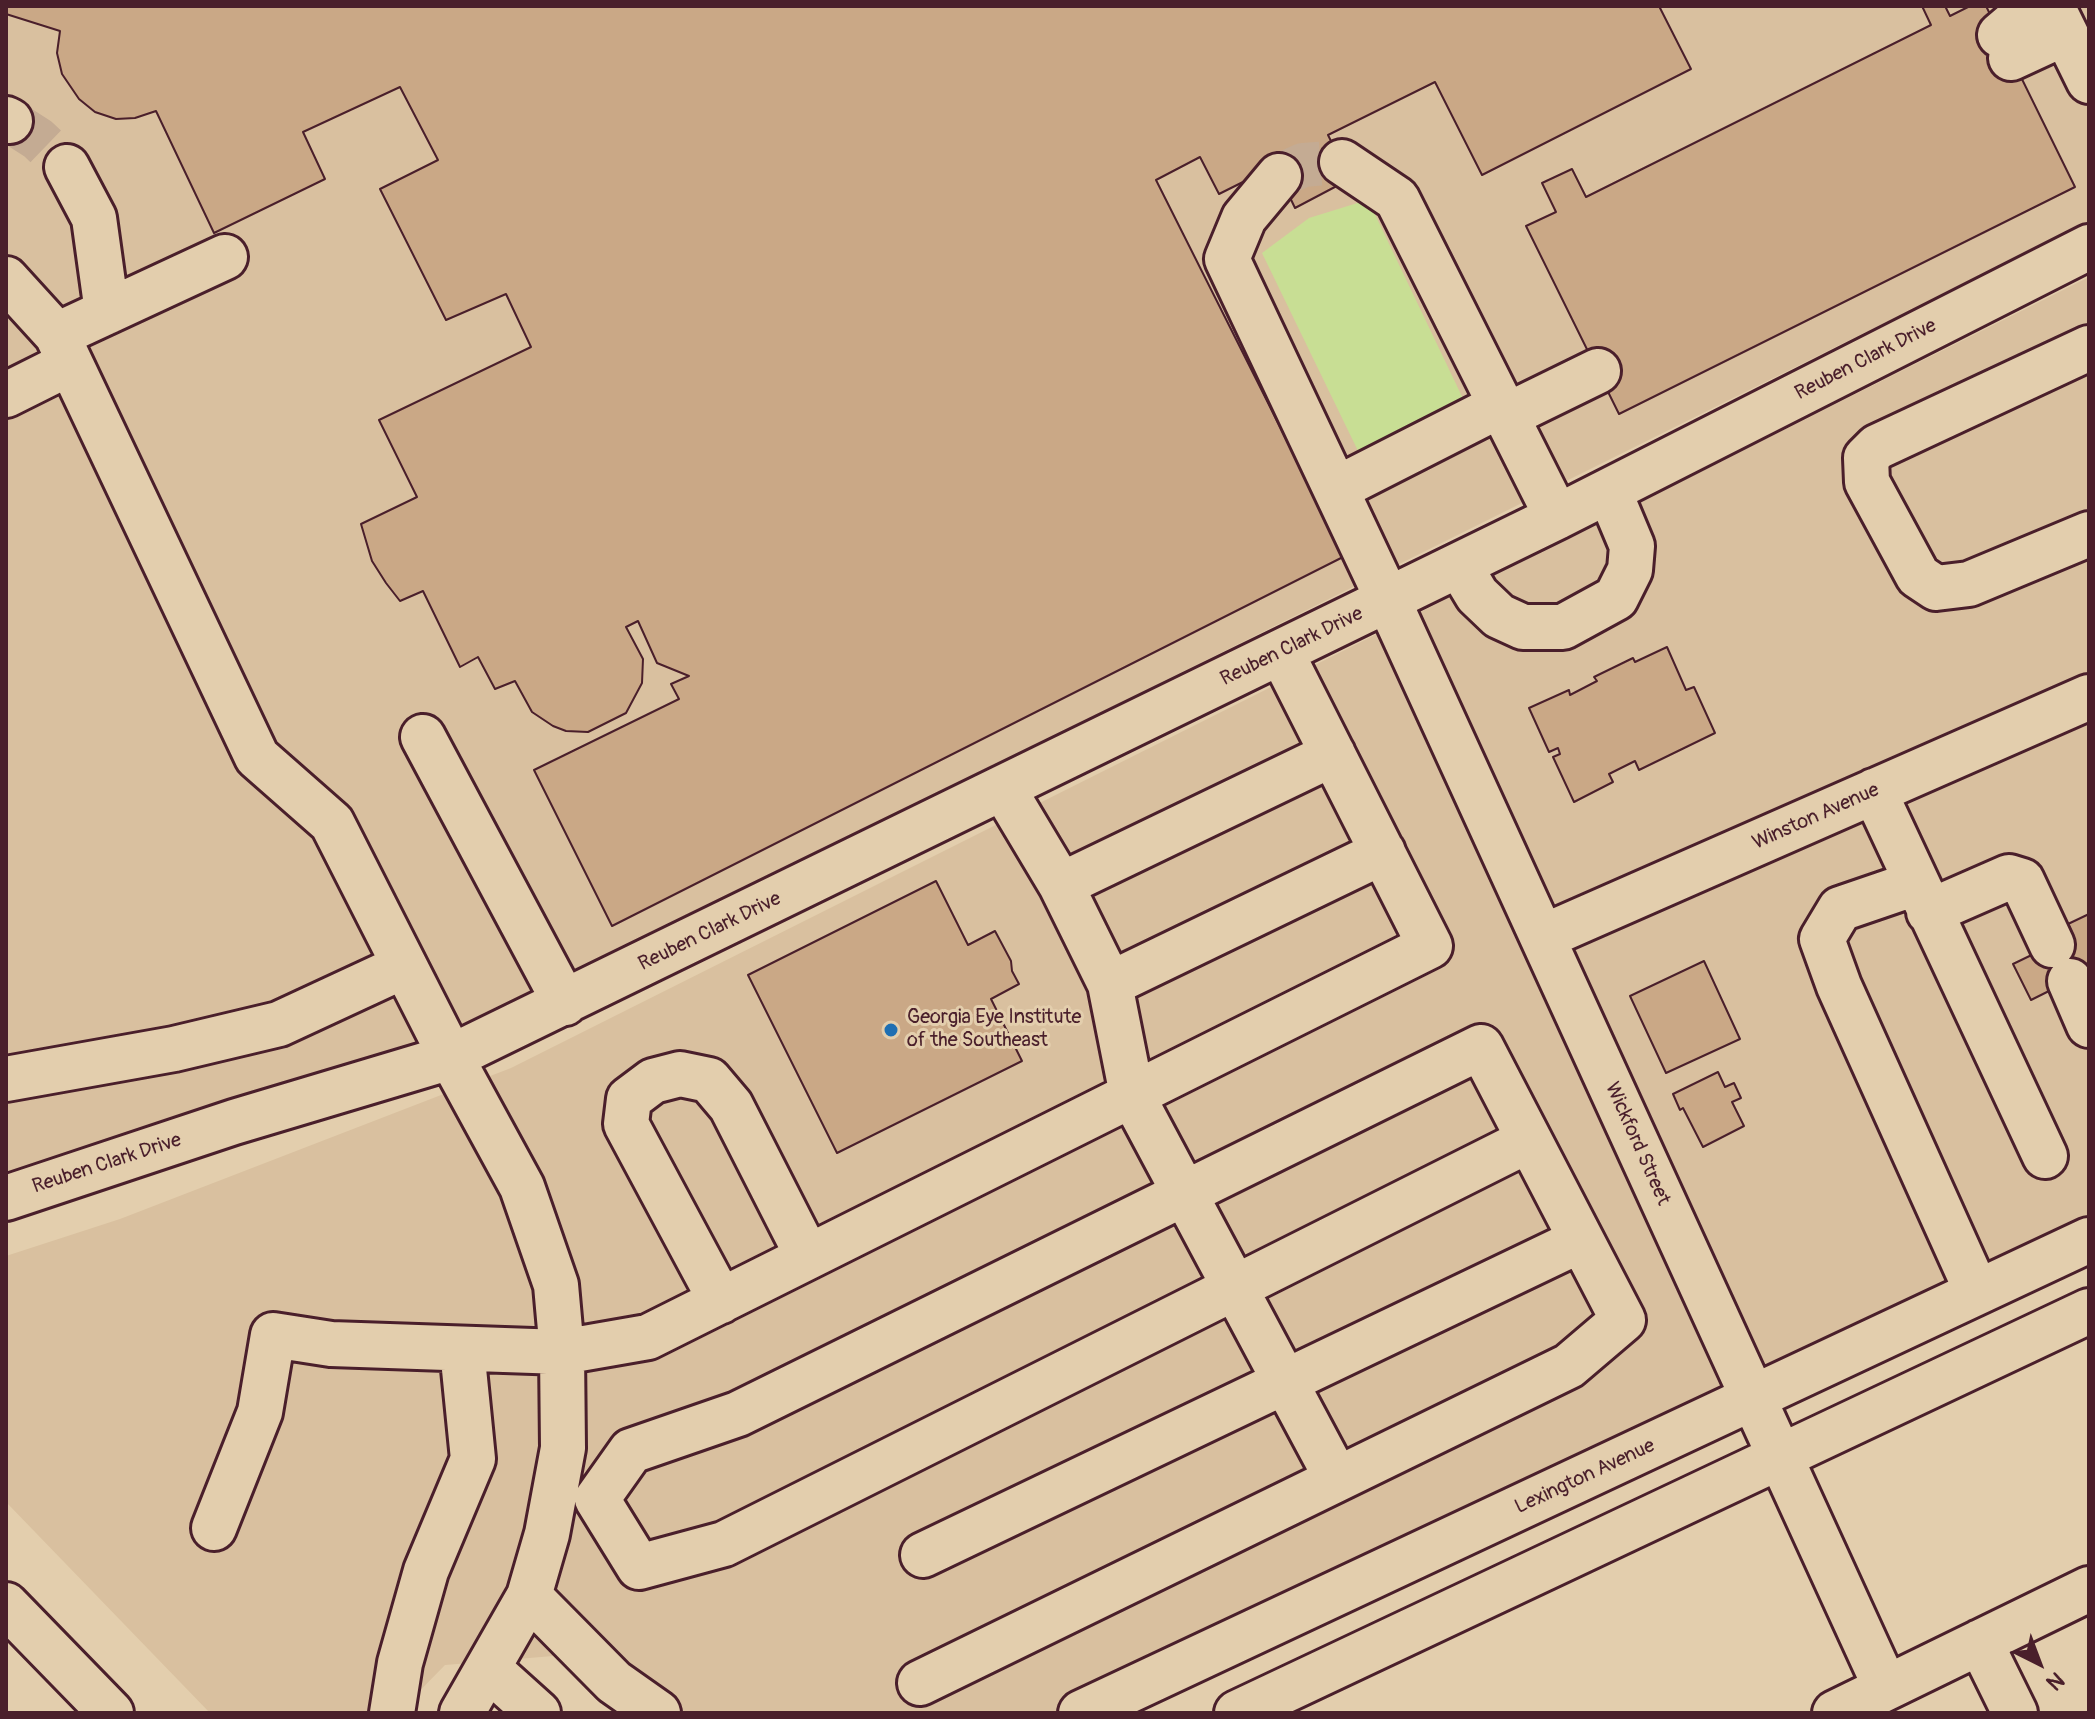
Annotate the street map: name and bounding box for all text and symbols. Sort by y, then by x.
street label: Reuben Clark Drive [1791,314,1941,406]
street label: Reuben Clark Drive [1217,602,1367,692]
street label: Winston Avenue [1749,778,1883,856]
street label: Reuben Clark Drive [635,887,785,977]
place label: Georgia Eye Institute of the Southeast [907,1006,1081,1053]
marker: Georgia Eye Institute of the Southeast [882,1021,900,1039]
street label: Wickford Street [1599,1079,1675,1209]
street label: Reuben Clark Drive [29,1129,185,1199]
street label: Lexington Avenue [1511,1434,1659,1520]
north arrow [1999,1623,2079,1703]
text: N [2040,1665,2070,1696]

